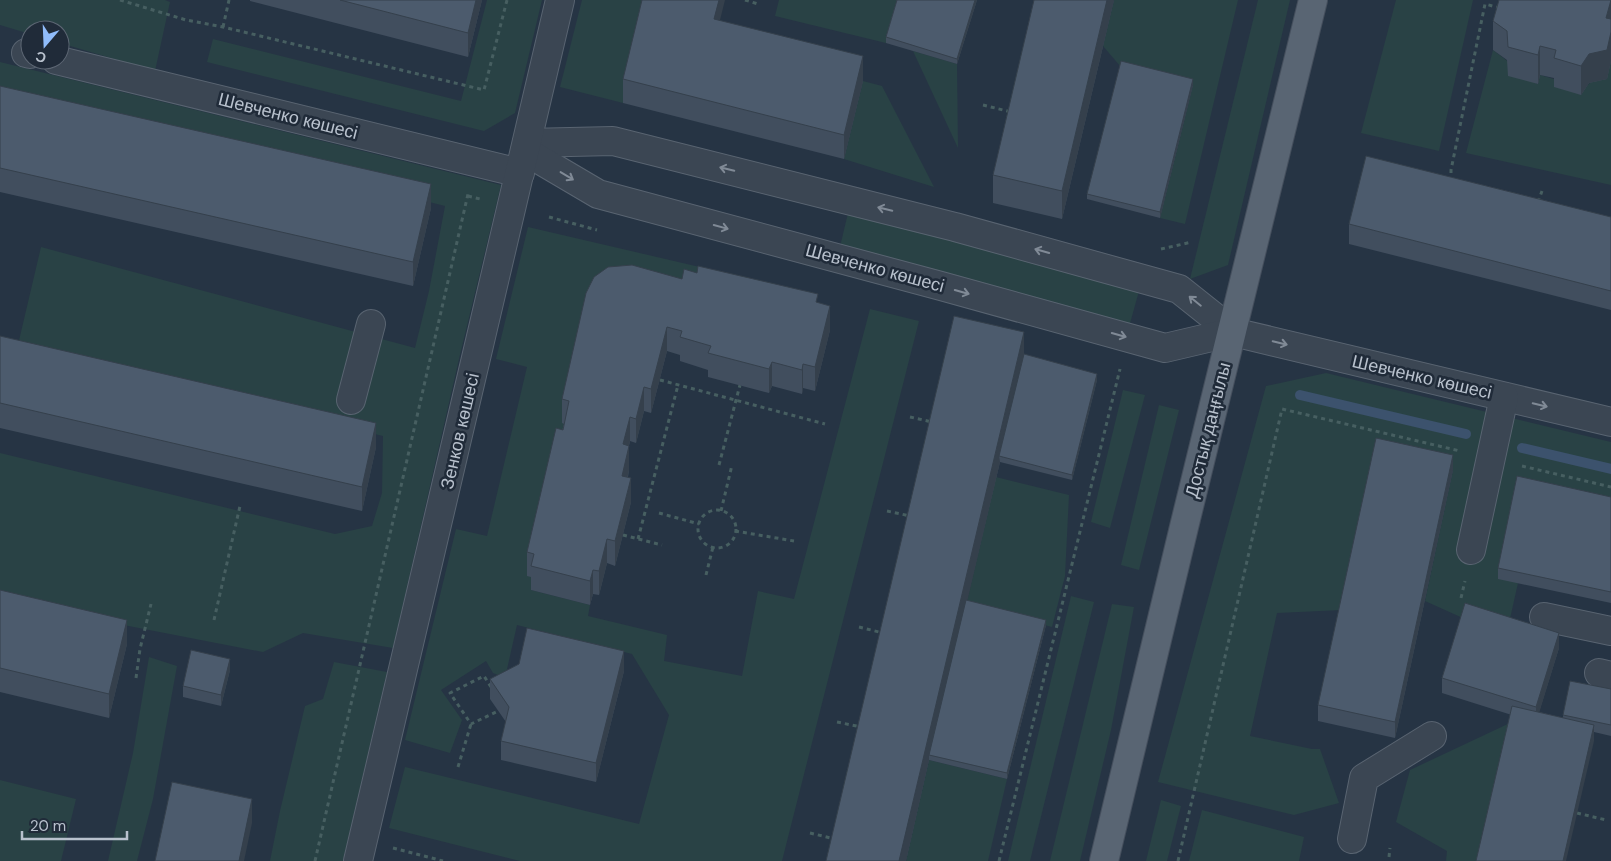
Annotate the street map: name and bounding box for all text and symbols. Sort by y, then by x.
north arrow [20,20,70,70]
text: С [33,47,48,67]
street label: Шевченко көшесі [216,87,360,145]
one-way arrow [719,164,735,173]
one-way arrow [560,171,575,181]
one-way arrow [877,204,893,213]
one-way arrow [712,222,728,232]
street label: Шевченко көшесі [803,238,947,298]
one-way arrow [1034,246,1050,255]
one-way arrow [954,287,970,297]
one-way arrow [1188,296,1201,307]
one-way arrow [1110,331,1126,340]
one-way arrow [1272,339,1288,348]
street label: Шевченко көшесі [1350,349,1494,405]
street label: Достық даңғылы [1180,360,1236,500]
street label: Зенков көшесі [435,371,485,491]
one-way arrow [1532,401,1548,410]
scale bar [22,808,128,840]
text: 20 m [30,816,66,836]

